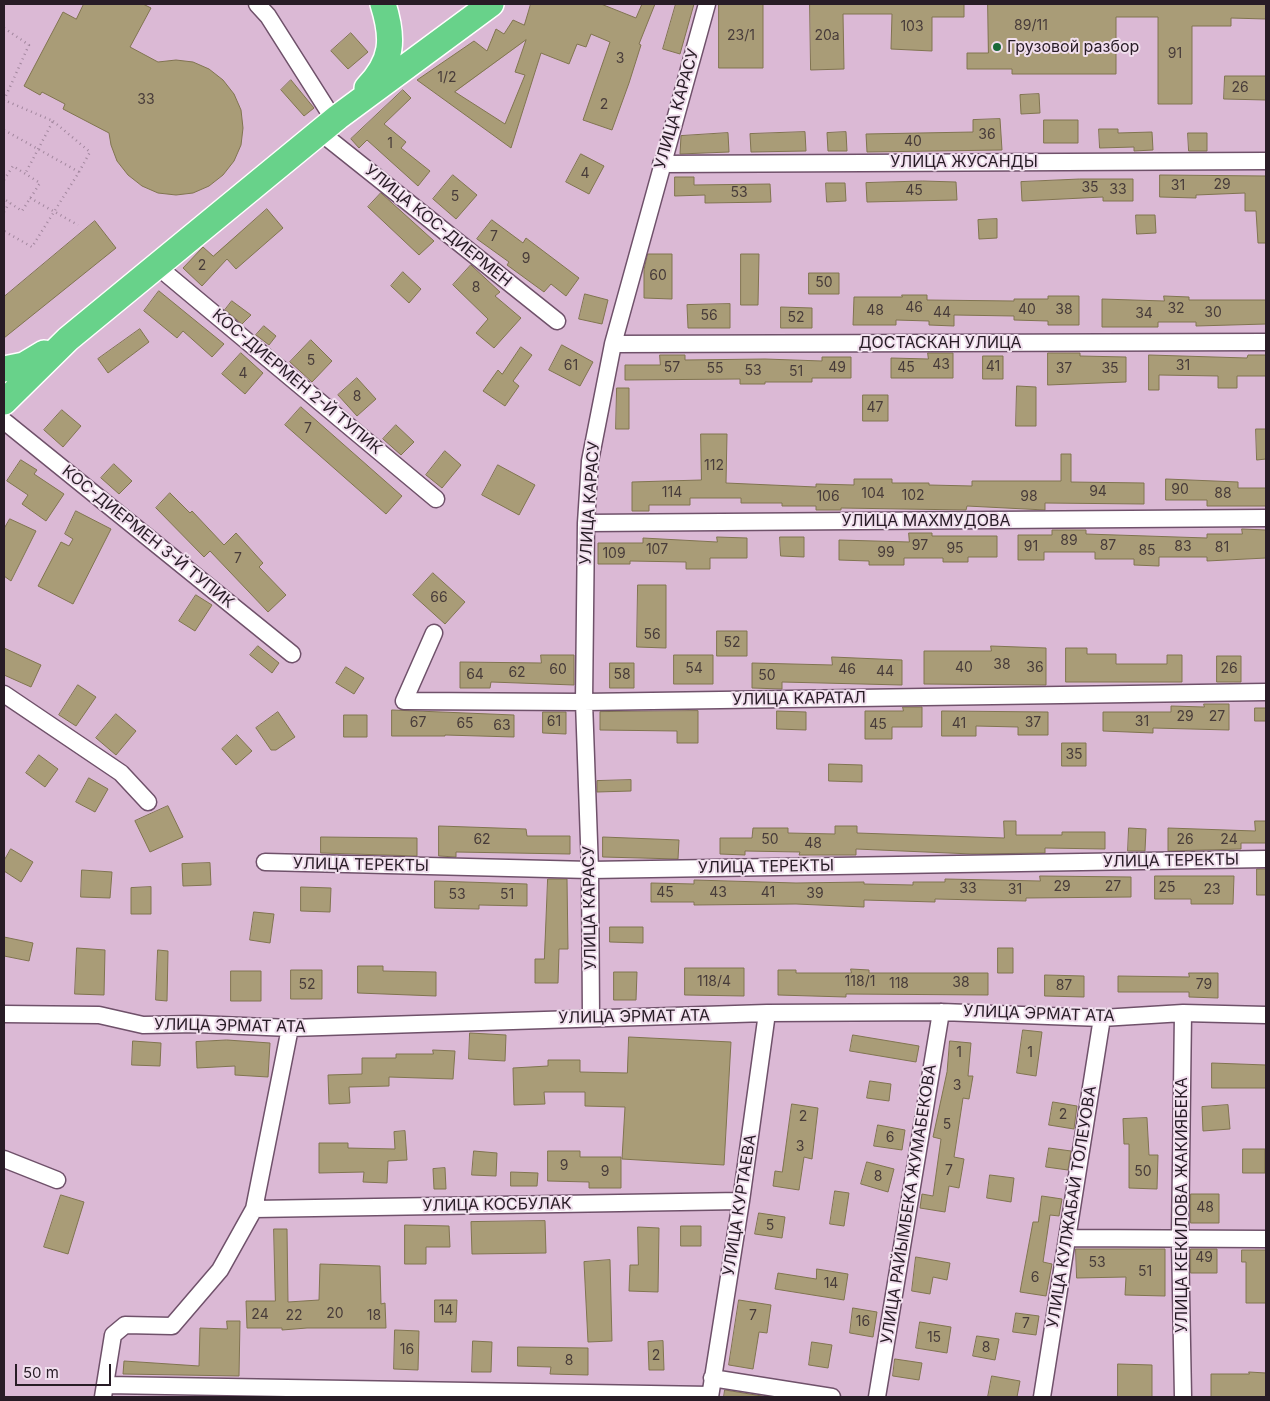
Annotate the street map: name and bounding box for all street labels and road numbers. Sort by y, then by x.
street label: УЛИЦА КАРАСУ [651,47,703,171]
street label: УЛИЦА ЖУСАНДЫ [890,152,1038,172]
street label: УЛИЦА КОС-ДИЕРМЕН [361,161,515,291]
street label: КОС-ДИЕРМЕН 2-Й ТУПИК [208,305,386,459]
street label: ДОСТАСКАН УЛИЦА [858,333,1022,353]
street label: УЛИЦА КАРАСУ [576,440,604,566]
street label: КОС-ДИЕРМЕН 3-Й ТУПИК [58,462,238,612]
street label: УЛИЦА МАХМУДОВА [842,511,1010,531]
street label: УЛИЦА КАРАТАЛ [732,688,866,710]
street label: УЛИЦА КАРАСУ [579,846,601,970]
street label: УЛИЦА ТЕРЕКТЫ [1103,850,1239,872]
street label: УЛИЦА ТЕРЕКТЫ [293,854,429,876]
street label: УЛИЦА ТЕРЕКТЫ [698,856,834,878]
street label: УЛИЦА ЭРМАТ АТА [963,1002,1115,1026]
street label: УЛИЦА ЭРМАТ АТА [558,1006,710,1028]
street label: УЛИЦА ЭРМАТ АТА [154,1015,306,1037]
street label: УЛИЦА РАЙЫМБЕКА ЖУМАБЕКОВА [877,1063,941,1345]
street label: УЛИЦА КЕКИЛОВА ЖАКИЯБЕКА [1172,1077,1192,1333]
street label: УЛИЦА КУЛЖАБАЙ ТОЛЕУОВА [1043,1084,1101,1330]
street label: УЛИЦА КУРТАЕВА [719,1133,761,1277]
street label: УЛИЦА КОСБУЛАК [422,1194,572,1216]

